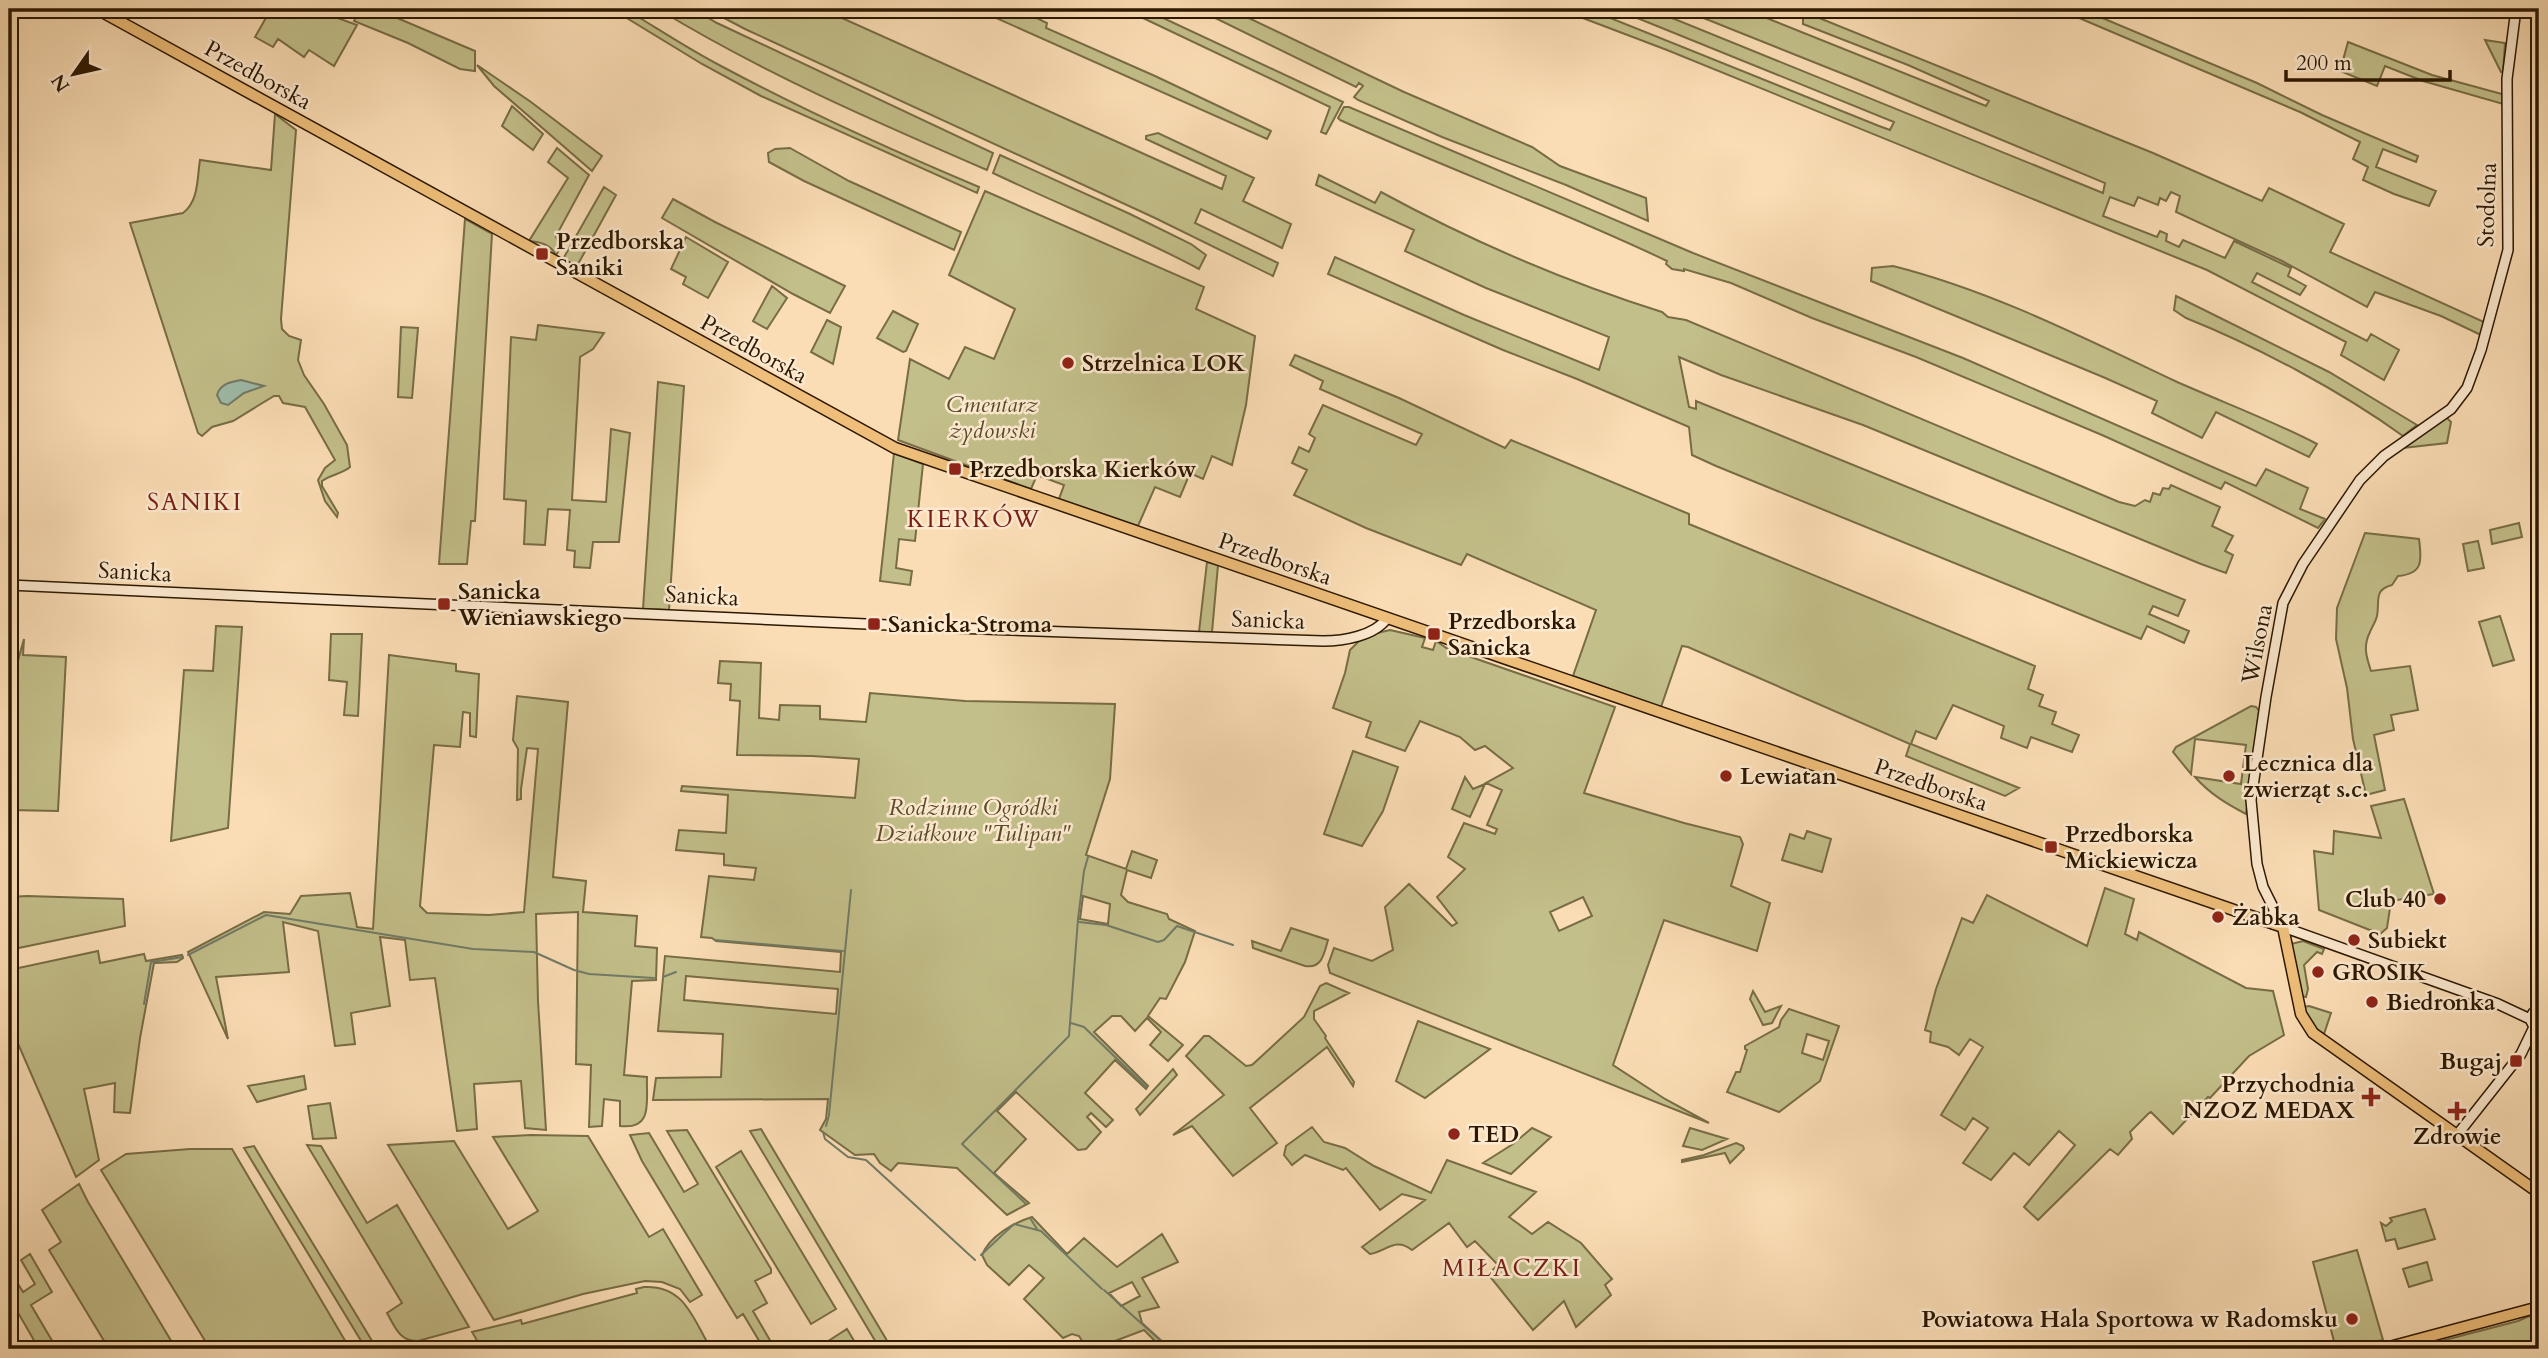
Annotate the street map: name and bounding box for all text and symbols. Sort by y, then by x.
street label: Przedborska [199,33,317,117]
north arrow [38,38,108,108]
scale bar [2286,38,2450,82]
text: 200 m [2296,49,2352,78]
text: N [45,68,76,97]
street label: Stodolna [2470,162,2504,248]
place label: Przedborska Saniki [556,226,685,283]
marker: Przedborska Saniki [534,246,550,262]
street label: Przedborska [695,307,813,391]
place label: Strzelnica LOK [1082,348,1246,379]
marker: Strzelnica LOK [1060,355,1076,371]
park label: Cmentarz żydowski [946,389,1038,446]
place label: Przedborska Kierków [969,454,1197,485]
marker: Przedborska Kierków [947,461,963,477]
district label: SANIKI [147,486,243,519]
district label: KIERKÓW [907,503,1041,536]
street label: Przedborska [1214,525,1336,593]
street label: Sanicka [97,555,173,589]
place label: Sanicka Wieniawskiego [457,576,622,633]
street label: Sanicka [664,579,740,613]
marker: Sanicka Wieniawskiego [436,596,452,612]
street label: Wilsona [2234,601,2280,688]
street label: Sanicka [1231,603,1305,637]
place label: Przedborska Sanicka [1448,606,1577,663]
place label: Sanicka Stroma [888,609,1053,640]
marker: Sanicka Stroma [866,616,882,632]
marker: Przedborska Sanicka [1426,626,1442,642]
place label: Lecznica dla zwierząt s.c. [2243,748,2374,805]
street label: Przedborska [1870,751,1992,819]
place label: Lewiatan [1740,761,1837,792]
marker: Lewiatan [1718,768,1734,784]
marker: Lecznica dla zwierząt s.c. [2221,768,2237,784]
park label: Rodzinne Ogródki Działkowe "Tulipan" [875,792,1071,849]
place label: Przedborska Mickiewicza [2065,819,2198,876]
marker: Przedborska Mickiewicza [2043,839,2059,855]
place label: Club 40 [2345,884,2426,915]
marker: Club 40 [2432,891,2448,907]
place label: Żabka [2232,902,2300,933]
marker: Żabka [2210,909,2226,925]
place label: Subiekt [2368,925,2447,956]
marker: Subiekt [2346,932,2362,948]
place label: GROSIK [2332,957,2427,988]
marker: GROSIK [2310,964,2326,980]
place label: Biedronka [2386,987,2496,1018]
marker: Biedronka [2364,994,2380,1010]
place label: Bugaj [2439,1046,2502,1077]
marker: Bugaj [2508,1053,2524,1069]
place label: Przychodnia NZOZ MEDAX [2183,1069,2356,1126]
marker: Przychodnia NZOZ MEDAX [2361,1087,2381,1107]
marker: Zdrowie [2449,1103,2465,1119]
place label: TED [1468,1119,1519,1150]
place label: Zdrowie [2413,1121,2501,1152]
marker: TED [1446,1126,1462,1142]
district label: MIŁACZKI [1442,1252,1582,1285]
place label: Powiatowa Hala Sportowa w Radomsku [1921,1304,2338,1335]
marker: Powiatowa Hala Sportowa w Radomsku [2344,1311,2360,1327]

